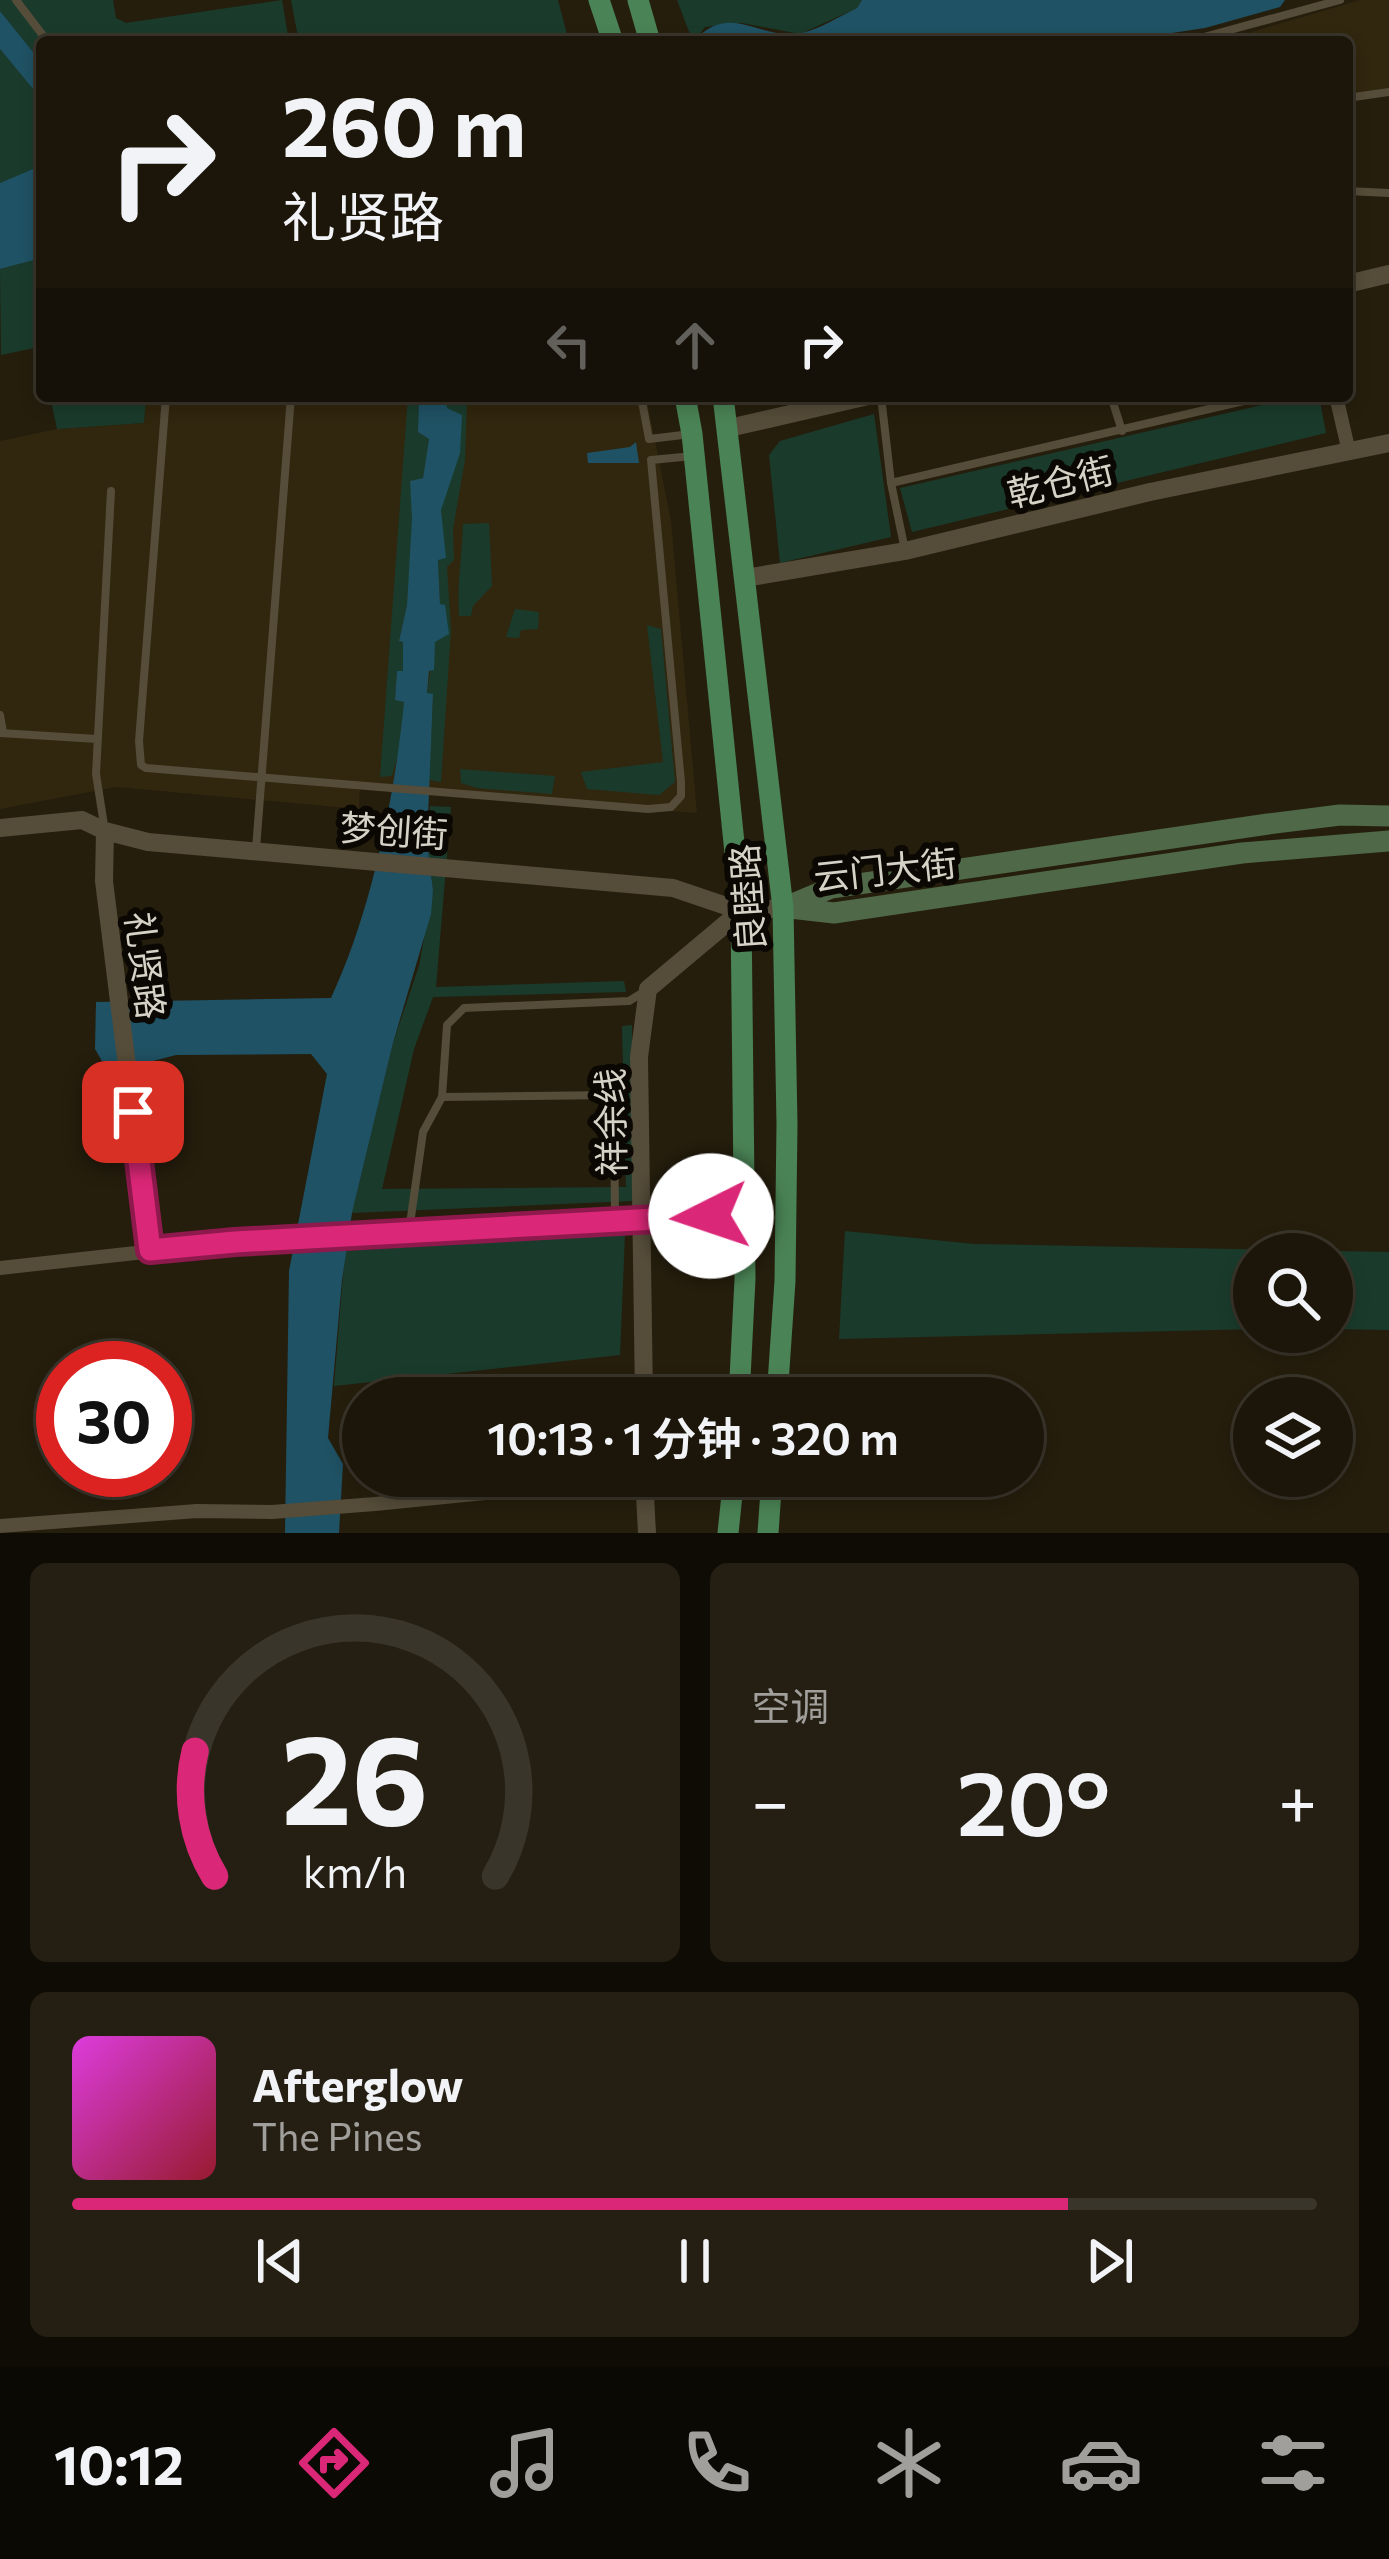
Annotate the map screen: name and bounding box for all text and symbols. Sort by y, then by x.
text: 260 m [282,72,526,174]
icon: right [84,84,240,240]
text: 礼贤路 [282,182,444,248]
icon: left [536,312,602,378]
icon: ahead [662,312,728,378]
icon: right [788,312,854,378]
street label: 乾仓街 [1002,446,1118,514]
street label: 梦创街 [339,803,449,855]
street label: 云门大街 [811,839,959,897]
street label: 良睦路 [720,843,772,953]
street label: 礼贤路 [119,909,175,1021]
pin [82,1061,184,1163]
street label: 祥余线 [586,1068,632,1176]
icon: arrive [100,1079,166,1145]
position arrow [648,1153,774,1279]
map controls [1233,1233,1353,1497]
button: search [1233,1233,1353,1353]
speed limit sign: 30 [36,1341,192,1497]
button: layers [1233,1377,1353,1497]
text: 10:13 · 1 分钟 · 320 m [487,1409,899,1464]
text: 空调 [752,1681,830,1729]
text: 26 [281,1698,428,1851]
text: 20° [957,1744,1110,1855]
text: − [752,1759,789,1840]
text: + [1278,1759,1317,1840]
text: km/h [303,1843,407,1896]
text: Afterglow [252,2056,463,2111]
text: The Pines [252,2111,423,2159]
icon: previous [247,2228,313,2294]
icon: pause [662,2228,728,2294]
icon: next [1077,2228,1143,2294]
icon: directions [292,2421,376,2505]
icon: music [483,2421,567,2505]
icon: phone [675,2421,759,2505]
icon: climate [867,2421,951,2505]
icon: car [1059,2421,1143,2505]
icon: filters [1251,2421,1335,2505]
text: 10:12 [54,2430,184,2496]

